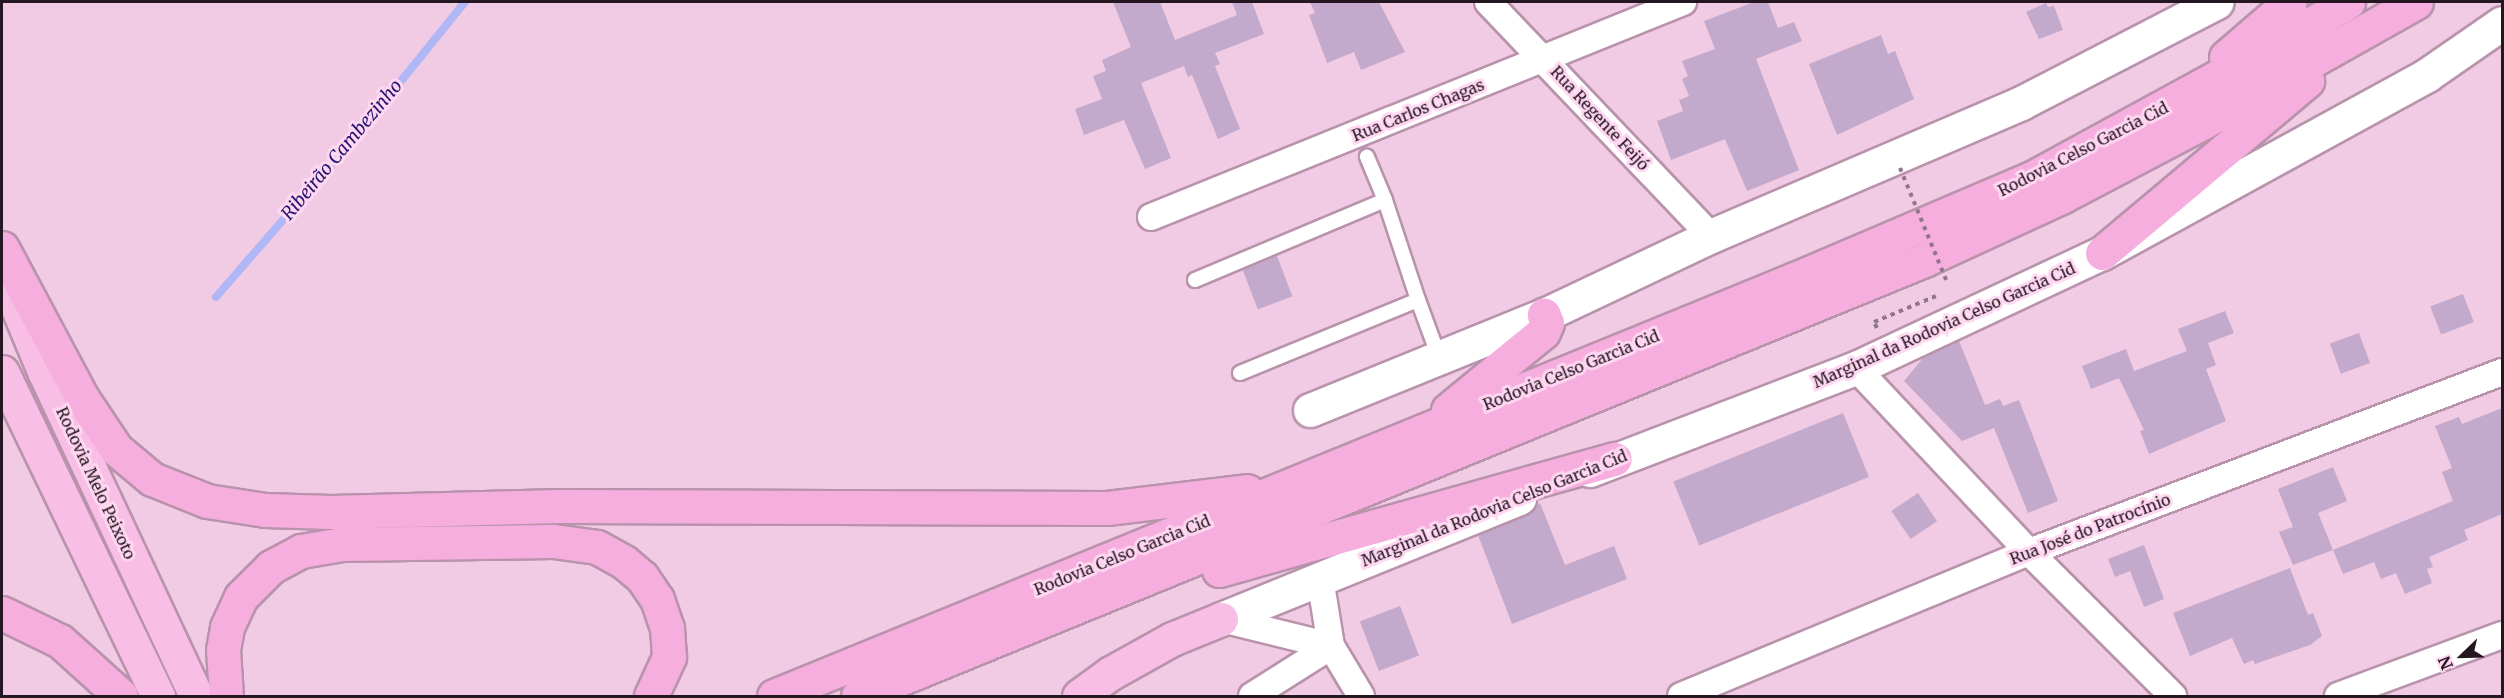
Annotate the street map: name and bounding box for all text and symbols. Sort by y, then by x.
street label: Rua Regente Feijó [1547,62,1653,174]
street label: Rua Carlos Chagas [1349,75,1487,145]
water label: Ribeirão Cambezinho [277,76,407,224]
street label: Rodovia Celso Garcia Cid [1995,98,2171,200]
street label: Marginal da Rodovia Celso Garcia Cid [1810,258,2078,392]
street label: Rodovia Celso Garcia Cid [1480,326,1662,414]
street label: Rodovia Melo Peixoto [52,404,140,562]
street label: Marginal da Rodovia Celso Garcia Cid [1358,446,1630,570]
street label: Rua José do Patrocínio [2007,489,2173,569]
street label: Rodovia Celso Garcia Cid [1031,511,1213,599]
north arrow [2432,626,2492,686]
text: N [2434,653,2457,673]

